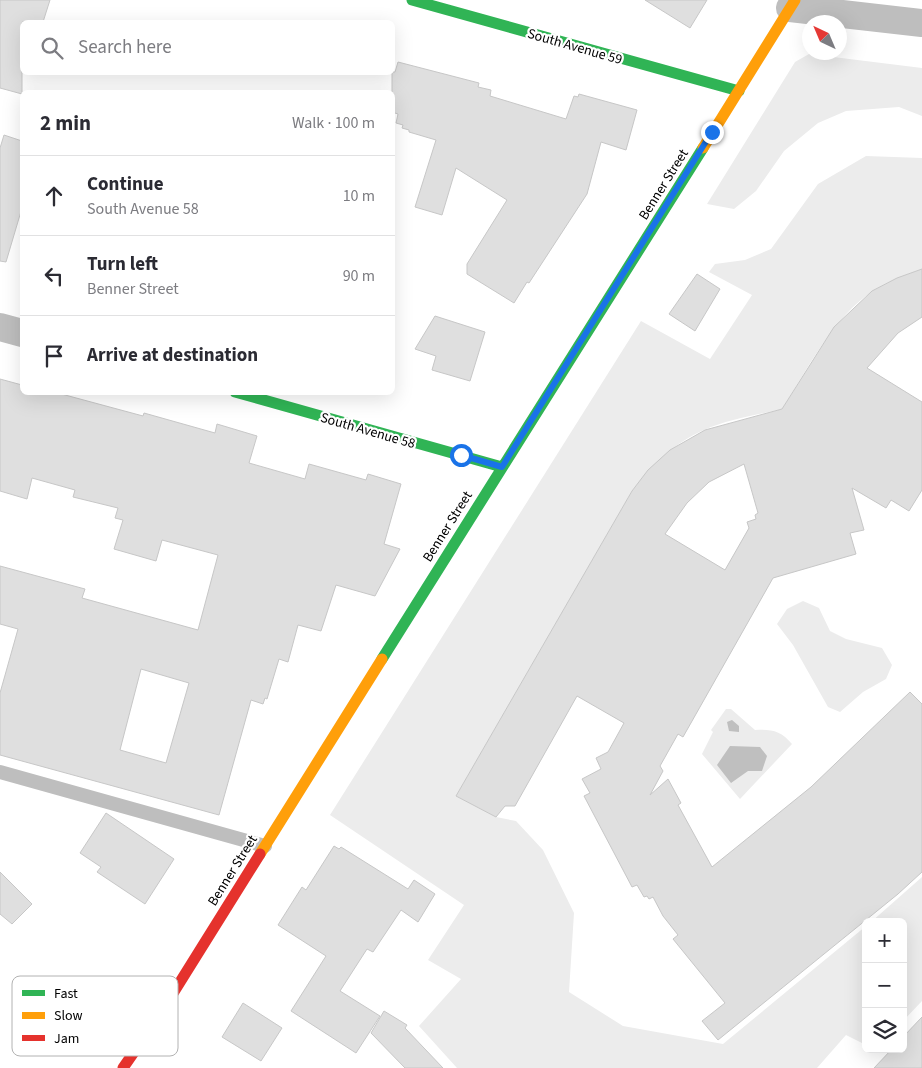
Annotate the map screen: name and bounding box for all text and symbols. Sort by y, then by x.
north arrow [802,15,847,60]
search box [20,20,395,75]
street label: South Avenue 59 [525,24,624,70]
icon: search [38,34,66,62]
text: Search here [78,34,172,61]
text: 2 min [40,108,91,138]
text: Walk · 100 m [292,112,375,134]
route end [701,121,724,144]
street label: Benner Street [634,145,694,224]
text: Continue [87,171,164,198]
icon: ahead [40,182,68,210]
text: 10 m [343,185,375,207]
text: South Avenue 58 [87,198,199,220]
text: Turn left [87,251,158,278]
icon: left [40,262,68,290]
text: 90 m [343,265,375,287]
text: Benner Street [87,278,179,300]
icon: arrive [40,342,68,370]
text: Arrive at destination [87,342,258,369]
street label: South Avenue 58 [318,408,417,454]
route start [450,444,473,467]
street label: Benner Street [418,487,478,566]
street label: Benner Street [203,831,263,910]
map controls [862,918,907,1053]
button: + [862,918,907,963]
button: − [862,963,907,1008]
legend [12,976,178,1056]
text: Fast [54,984,78,1004]
text: Slow [54,1006,83,1026]
button: layers [862,1008,907,1053]
text: Jam [54,1029,79,1049]

